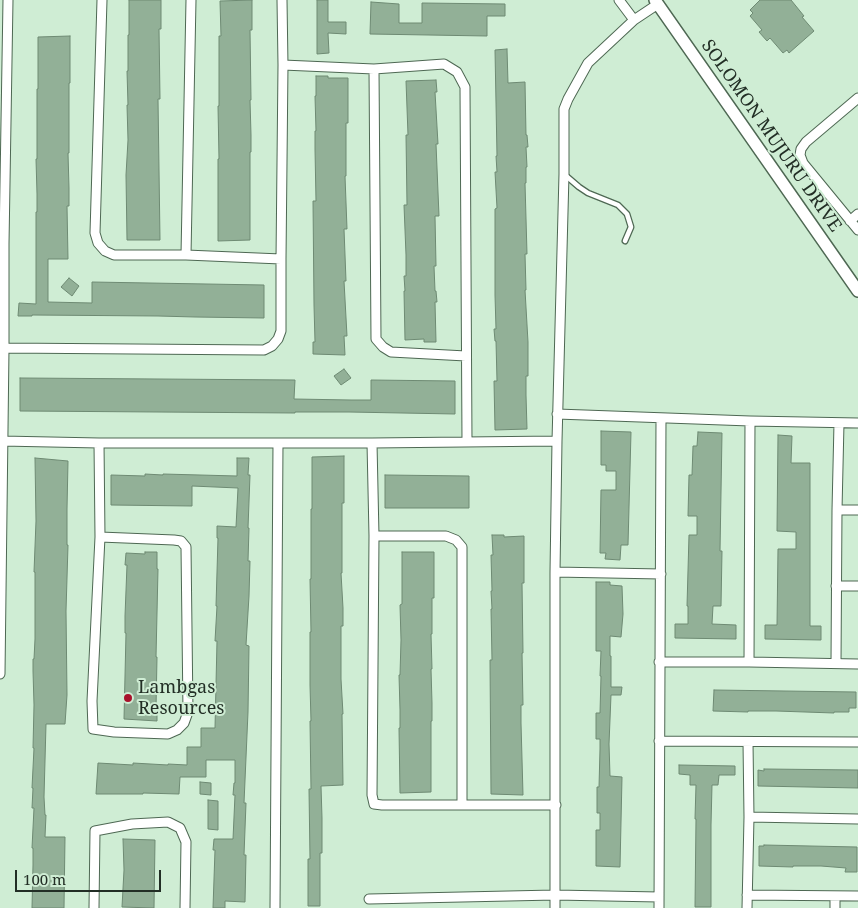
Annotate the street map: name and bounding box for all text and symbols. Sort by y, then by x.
street label: SOLOMON MUJURU DRIVE [696,36,846,236]
place label: Lambgas Resources [138,677,224,720]
marker: Lambgas Resources [122,692,134,704]
scale bar [18,860,164,892]
text: 100 m [23,869,66,889]

